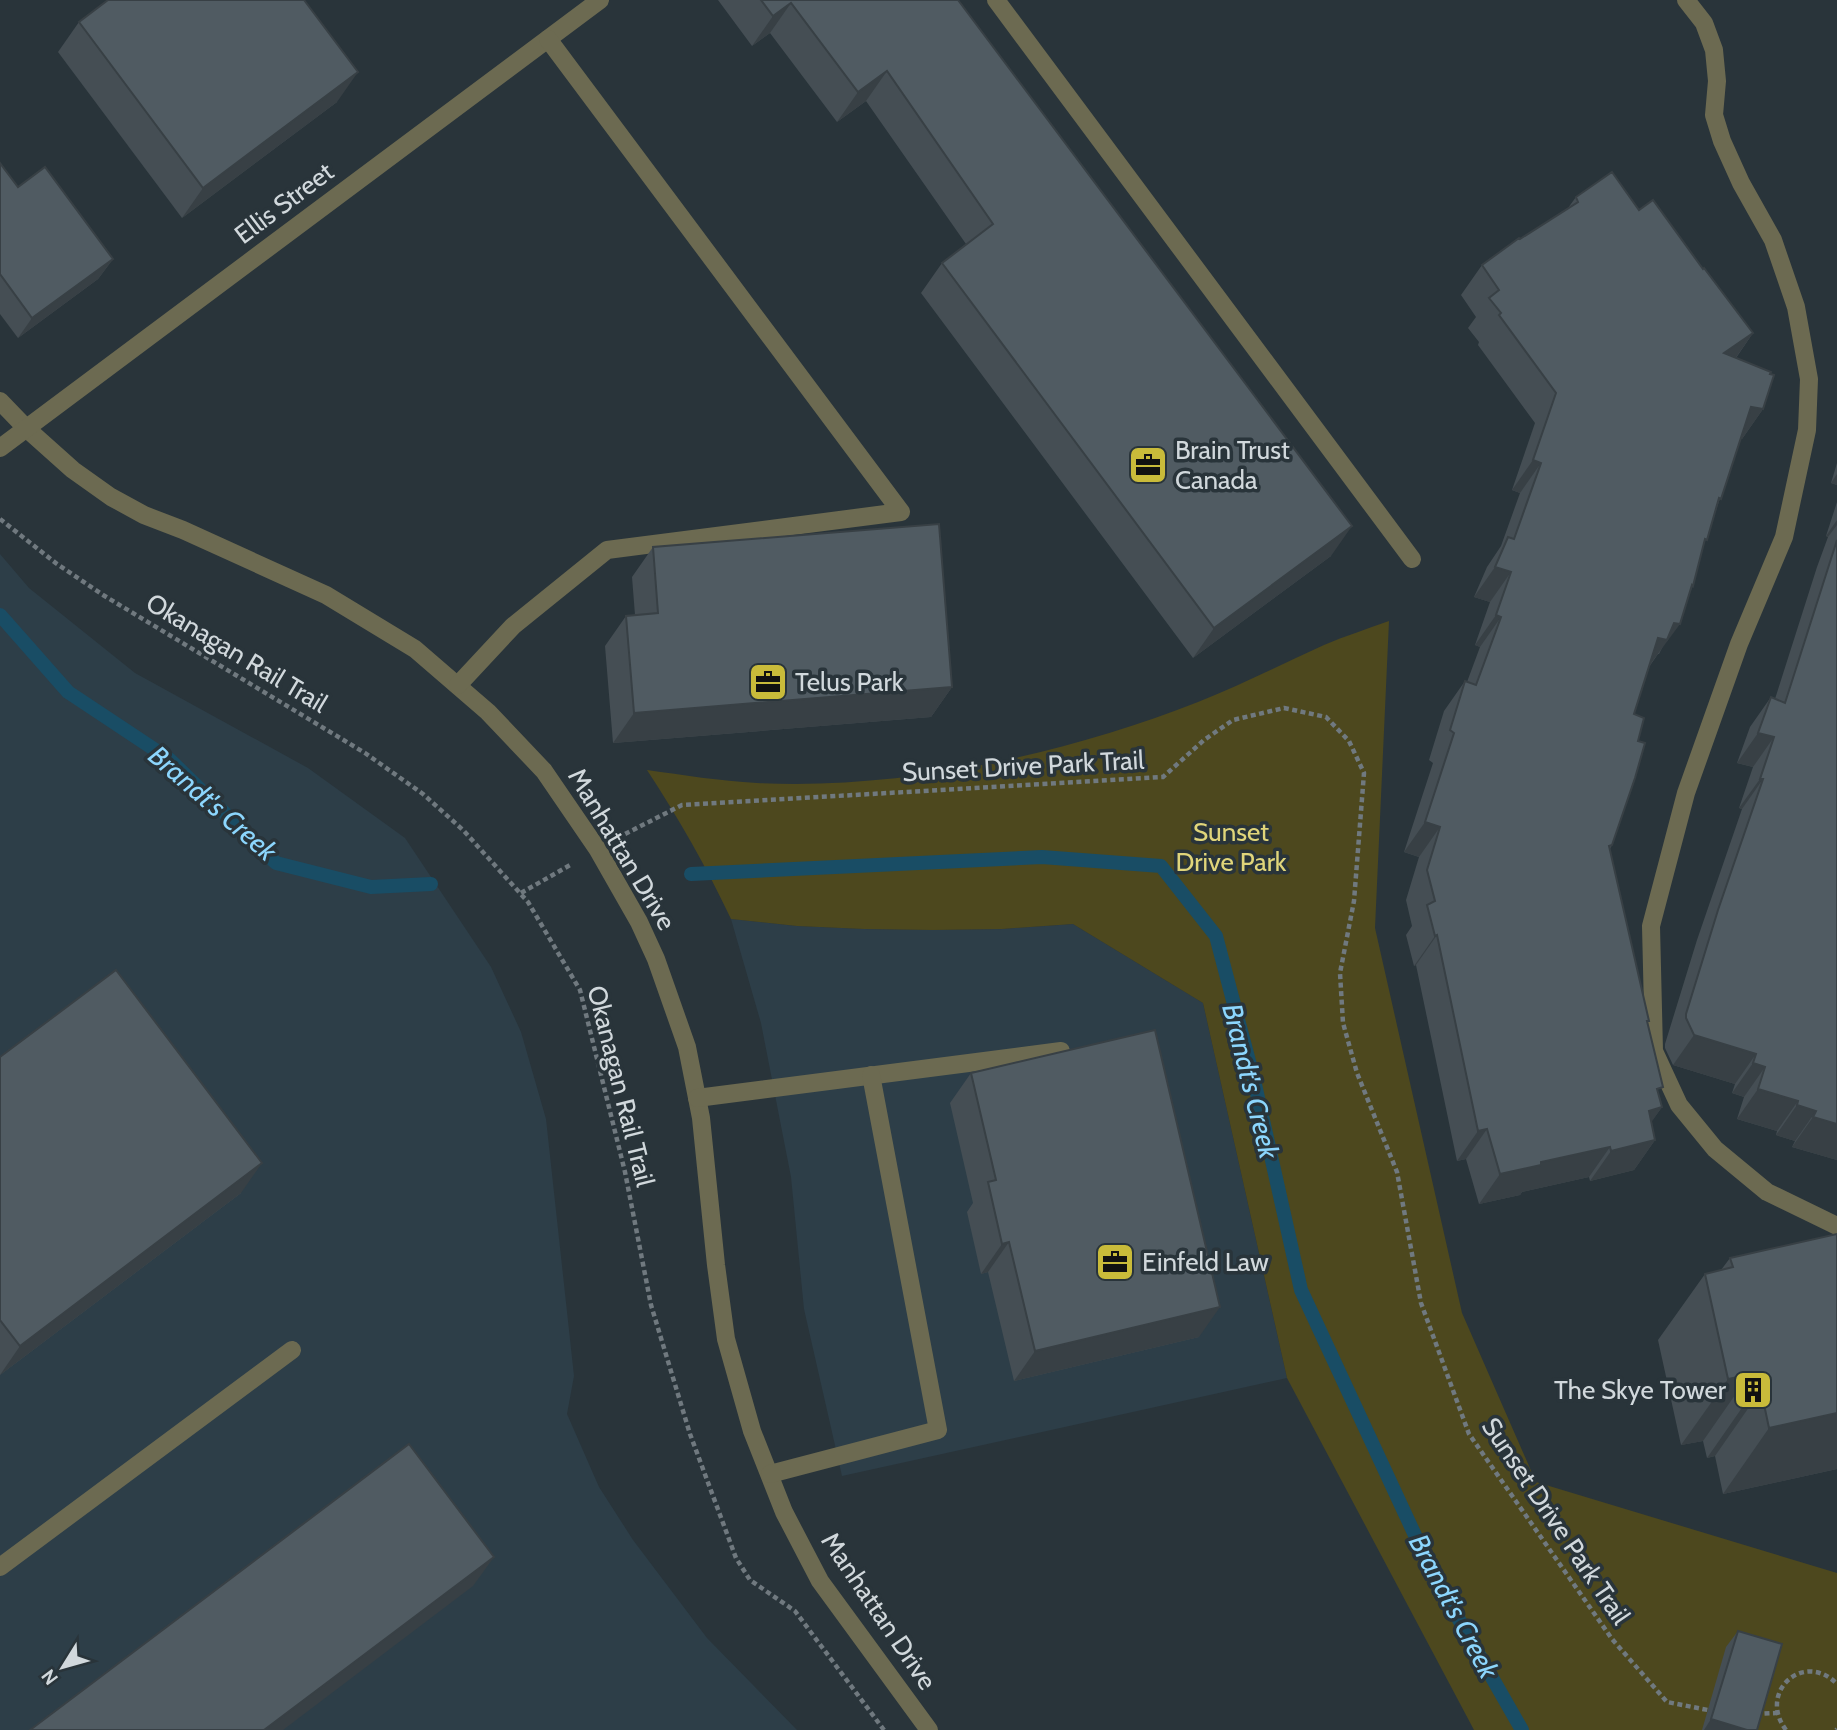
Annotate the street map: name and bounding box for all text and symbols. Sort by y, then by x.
street label: Ellis Street [228,155,340,251]
place label: Brain Trust Canada [1175,434,1290,496]
office icon: Brain Trust Canada [1127,444,1169,486]
street label: Okanagan Rail Trail [140,586,334,720]
office icon: Telus Park [747,661,789,703]
place label: Telus Park [795,666,904,698]
water label: Brandt's Creek [142,738,285,869]
street label: Sunset Drive Park Trail [901,744,1145,788]
street label: Manhattan Drive [561,762,683,936]
park label: Sunset Drive Park [1175,816,1287,878]
street label: Okanagan Rail Trail [581,982,661,1190]
water label: Brandt's Creek [1215,1000,1287,1163]
office icon: Einfeld Law [1094,1241,1136,1283]
place label: Einfeld Law [1142,1246,1269,1278]
building icon: The Skye Tower [1732,1369,1774,1411]
place label: The Skye Tower [1554,1374,1727,1406]
street label: Sunset Drive Park Trail [1475,1412,1637,1630]
street label: Manhattan Drive [815,1526,943,1696]
water label: Brandt's Creek [1402,1528,1507,1685]
north arrow [28,1632,98,1702]
text: N [37,1665,63,1689]

